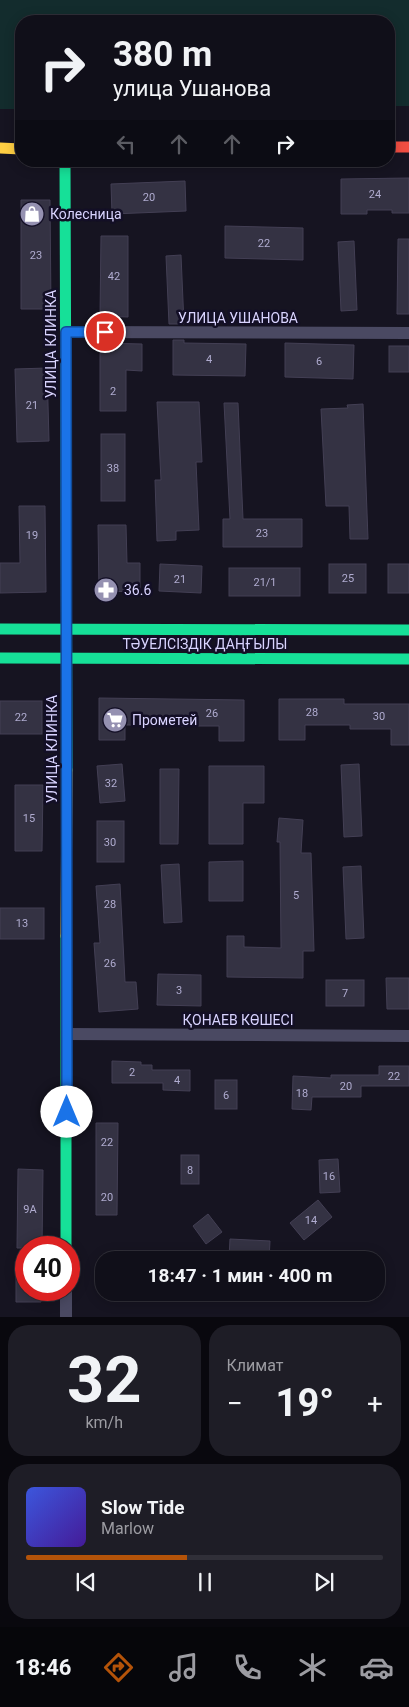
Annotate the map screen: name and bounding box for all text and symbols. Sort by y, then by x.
text: 380 m [113,34,212,75]
icon: right [30,35,95,100]
text: улица Ушанова [113,76,271,101]
icon: left [112,130,140,158]
icon: ahead [165,130,193,158]
icon: ahead [218,130,246,158]
icon: right [271,130,299,158]
house number: 24 [369,188,381,201]
house number: 20 [143,191,155,204]
shop icon: Колесница [19,201,45,227]
place label: Колесница [50,206,122,222]
house number: 22 [258,237,270,250]
house number: 23 [30,249,42,262]
house number: 42 [108,270,120,283]
street label: УЛИЦА КЛИНКА [43,290,59,398]
street label: УЛИЦА УШАНОВА [178,310,298,326]
pin [84,311,126,353]
icon: arrive [91,318,119,346]
house number: 4 [206,353,212,366]
house number: 6 [316,355,322,368]
house number: 2 [110,385,116,398]
house number: 21 [26,399,38,412]
house number: 38 [107,462,119,475]
house number: 23 [256,527,268,540]
house number: 19 [26,529,38,542]
house number: 25 [342,572,354,585]
house number: 21 [174,573,186,586]
house number: 21/1 [253,576,277,589]
pharmacy icon: 36.6 [93,577,119,603]
place label: 36.6 [124,582,151,598]
street label: ТӘУЕЛСІЗДІК ДАҢҒЫЛЫ [123,636,287,652]
street label: УЛИЦА КЛИНКА [44,695,60,803]
house number: 28 [306,706,318,719]
supermarket icon: Прометей [102,707,128,733]
house number: 26 [206,707,218,720]
house number: 30 [373,710,385,723]
house number: 22 [15,711,27,724]
place label: Прометей [132,712,197,728]
house number: 32 [105,777,117,790]
house number: 15 [23,812,35,825]
house number: 30 [104,836,116,849]
house number: 5 [293,889,299,902]
house number: 28 [104,898,116,911]
house number: 13 [16,917,28,930]
house number: 26 [104,957,116,970]
house number: 3 [176,984,182,997]
house number: 7 [342,987,348,1000]
street label: ҚОНАЕВ КӨШЕСІ [183,1012,293,1028]
house number: 2 [129,1066,135,1079]
house number: 22 [388,1070,400,1083]
house number: 4 [174,1074,180,1087]
house number: 20 [340,1080,352,1093]
position arrow [40,1085,92,1137]
house number: 18 [296,1087,308,1100]
house number: 6 [223,1089,229,1102]
house number: 22 [101,1136,113,1149]
house number: 8 [187,1164,193,1177]
house number: 16 [323,1170,335,1183]
house number: 20 [101,1191,113,1204]
house number: 9А [23,1203,38,1216]
house number: 14 [305,1214,317,1227]
speed limit sign: 40 [15,1236,80,1301]
text: 18:47 · 1 мин · 400 m [148,1264,332,1287]
text: 32 [67,1342,142,1418]
text: Климат [227,1356,283,1375]
text: 19° [276,1381,334,1425]
text: − [227,1387,243,1420]
text: + [367,1387,383,1420]
text: km/h [85,1413,123,1432]
text: Slow Tide [101,1496,184,1519]
text: Marlow [101,1519,154,1538]
icon: previous [72,1568,100,1596]
icon: pause [191,1568,219,1596]
icon: next [310,1568,338,1596]
icon: directions [101,1650,136,1685]
icon: music [166,1650,201,1685]
icon: phone [230,1650,265,1685]
icon: climate [295,1650,330,1685]
icon: car [359,1650,394,1685]
text: 18:46 [15,1655,71,1680]

